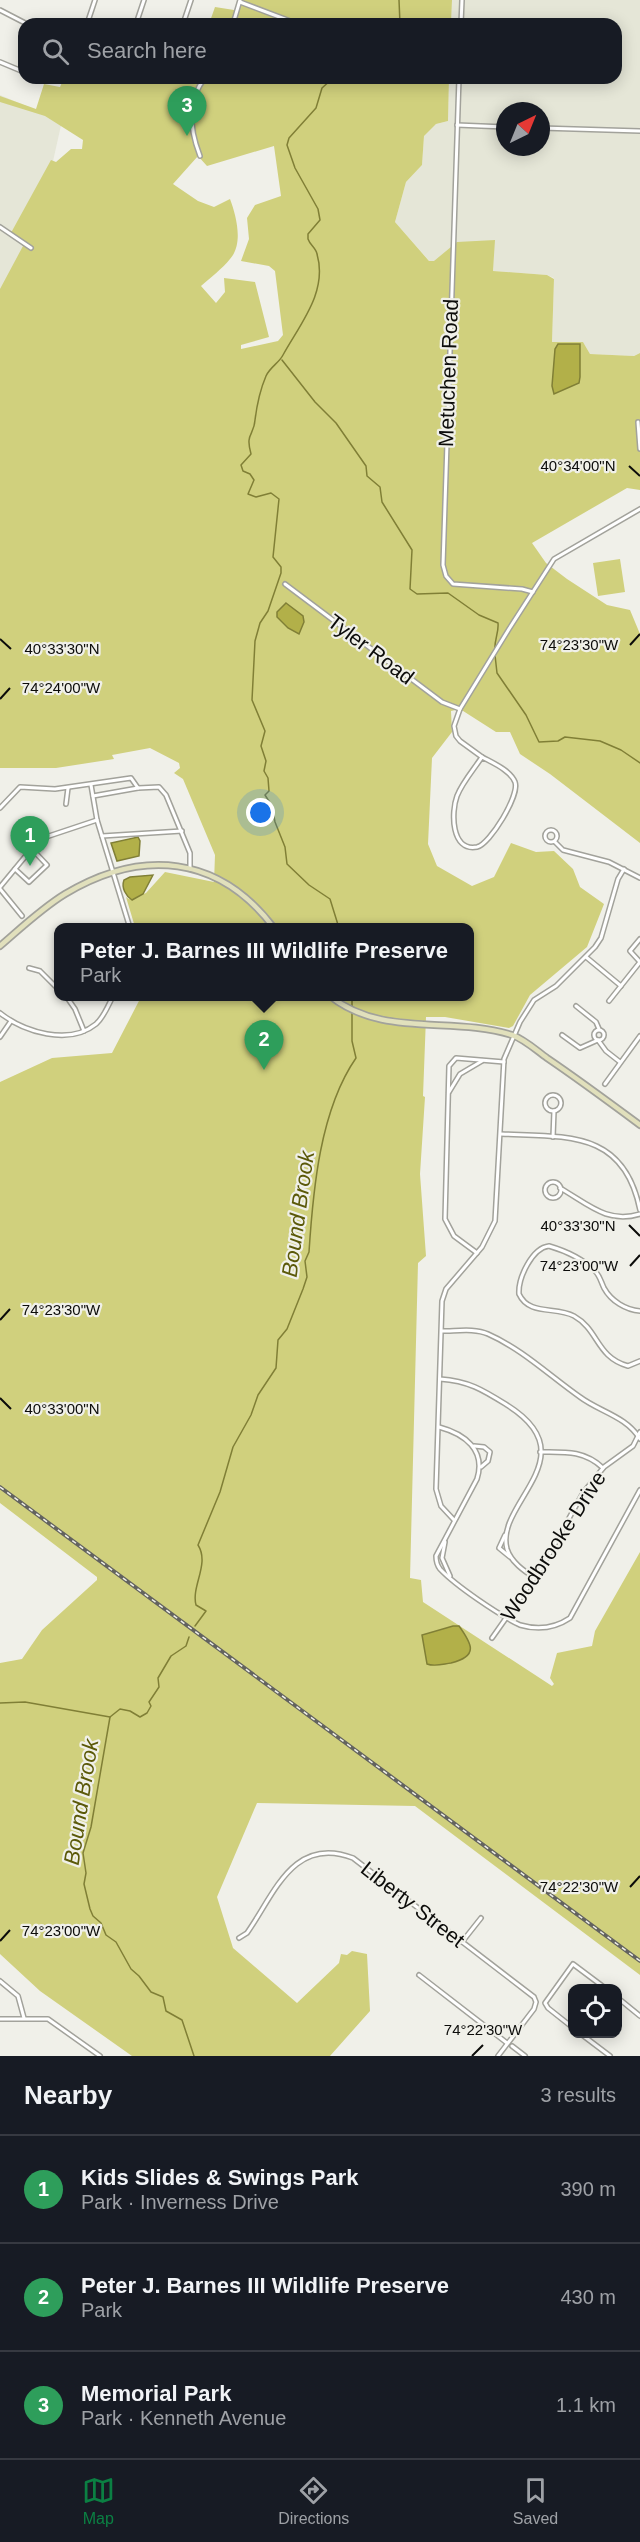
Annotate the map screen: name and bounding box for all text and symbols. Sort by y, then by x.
search box [18,18,622,84]
icon: search [39,35,72,68]
text: Search here [87,38,207,63]
pin: 3 [168,86,207,136]
north arrow [496,102,550,156]
street label: Metuchen Road [434,299,462,447]
text: 40°34'00"N [540,457,616,474]
street label: Tyler Road [324,609,418,689]
text: 74°23'30"W [540,636,619,653]
text: 40°33'30"N [24,640,100,657]
text: 74°24'00"W [22,679,101,696]
your location [246,798,275,827]
pin: 1 [10,816,50,866]
popup [54,923,474,1001]
text: Peter J. Barnes III Wildlife Preserve [80,938,448,963]
text: Park [80,964,121,986]
pin: 2 [244,1020,284,1070]
water label: Bound Brook [277,1148,319,1279]
text: 40°33'30"N [540,1217,616,1234]
text: 74°23'00"W [540,1257,619,1274]
text: 74°23'30"W [22,1301,101,1318]
text: 40°33'00"N [24,1400,100,1417]
street label: Woodbrooke Drive [496,1467,610,1625]
water label: Bound Brook [59,1736,103,1867]
street label: Liberty Street [357,1856,469,1952]
text: 74°22'30"W [540,1878,619,1895]
text: 74°23'00"W [22,1922,101,1939]
map controls [568,1984,622,2038]
button: locate [568,1984,622,2038]
text: 74°22'30"W [444,2021,523,2038]
text: Nearby [24,2080,112,2110]
text: 3 results [540,2084,616,2106]
text: Kids Slides & Swings Park [81,2165,359,2190]
text: 1 [38,2178,49,2200]
text: 390 m [560,2178,616,2200]
text: Park · Inverness Drive [81,2191,279,2213]
text: Peter J. Barnes III Wildlife Preserve [81,2273,449,2298]
text: 2 [38,2286,49,2308]
text: 430 m [560,2286,616,2308]
text: Park [81,2299,122,2321]
text: Memorial Park [81,2381,231,2406]
text: 3 [38,2394,49,2416]
text: 1.1 km [556,2394,616,2416]
text: Park · Kenneth Avenue [81,2407,286,2429]
tab: Map [82,2474,115,2528]
tab: Directions [278,2474,349,2528]
tab: Saved [513,2474,558,2528]

